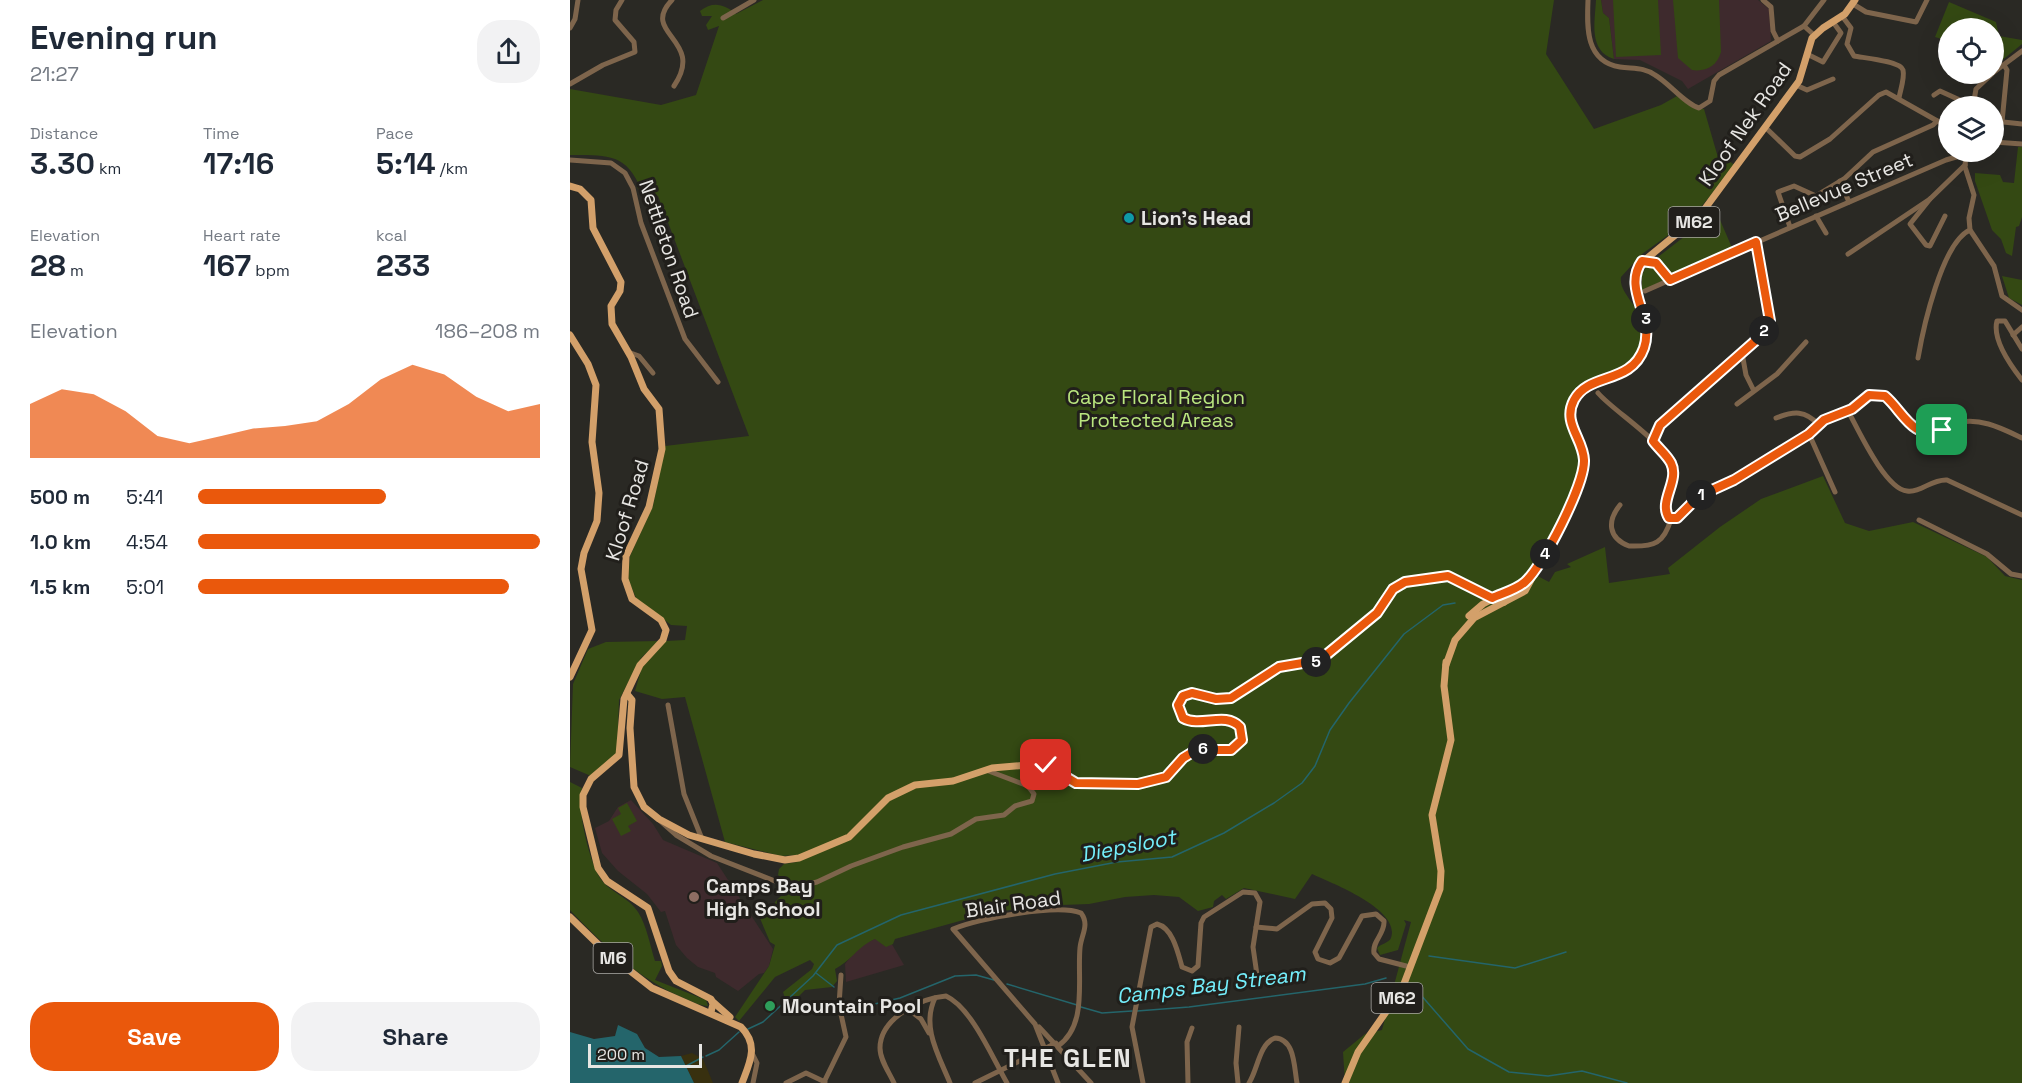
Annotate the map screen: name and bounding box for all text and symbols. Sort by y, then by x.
text: Evening run [30,17,218,59]
map controls [1938,18,2004,162]
button: locate [1938,18,2004,84]
button: share [477,20,540,83]
street label: Kloof Nek Road [1693,57,1797,191]
text: 21:27 [30,61,79,87]
button: layers [1938,96,2004,162]
text: Distance [30,123,98,144]
text: Time [203,123,239,144]
text: Pace [376,123,413,144]
text: 3.30 [30,144,95,183]
text: 17:16 [203,144,274,183]
text: 5:14 [376,144,436,183]
street label: Bellevue Street [1771,146,1917,228]
text: km [95,158,121,179]
text: /km [436,158,468,179]
street label: Nettleton Road [633,176,705,322]
place label: Lion's Head [1141,205,1251,231]
road number: M62 [1668,207,1720,237]
marker: Lion's Head [1122,211,1136,225]
text: Elevation [30,225,100,246]
text: Heart rate [203,225,281,246]
text: kcal [376,225,407,246]
text: 28 [30,246,66,285]
text: 167 [203,246,251,285]
text: 233 [376,246,430,285]
text: m [66,260,84,281]
text: bpm [251,260,290,281]
pin: 3 [1631,304,1661,334]
text: 3 [1641,308,1651,329]
pin: 2 [1749,316,1779,346]
text: Elevation [30,318,118,344]
text: 186–208 m [435,318,540,344]
text: 2 [1759,320,1769,341]
park label: Cape Floral Region Protected Areas [1067,384,1245,433]
pin [1916,404,1967,455]
icon: arrive [1925,413,1958,446]
street label: Kloof Road [599,456,655,564]
pin: 1 [1686,480,1716,510]
text: 500 m [30,484,90,510]
text: 5:41 [126,484,163,510]
text: 1 [1697,484,1705,505]
text: 1.0 km [30,529,91,555]
text: 4:54 [126,529,168,555]
pin: 4 [1530,539,1560,569]
text: 4 [1540,543,1550,564]
text: 1.5 km [30,574,90,600]
text: 5:01 [126,574,164,600]
pin: 5 [1301,647,1331,677]
text: 5 [1311,651,1321,672]
pin: 6 [1188,734,1218,764]
text: 6 [1198,738,1208,759]
pin [1020,739,1071,790]
icon: check [1029,748,1062,781]
water label: Diepsloot [1078,823,1180,868]
place label: Camps Bay High School [706,873,821,922]
street label: Blair Road [964,884,1062,924]
marker: Camps Bay High School [687,890,701,904]
road number: M6 [594,943,633,973]
water label: Camps Bay Stream [1115,959,1308,1009]
road number: M62 [1372,983,1422,1013]
place label: Mountain Pool [782,993,921,1019]
marker: Mountain Pool [763,999,777,1013]
button: Save [30,1002,279,1071]
button: Share [291,1002,540,1071]
scale bar [588,1041,702,1068]
district label: THE GLEN [1004,1041,1132,1075]
text: 200 m [597,1044,645,1065]

